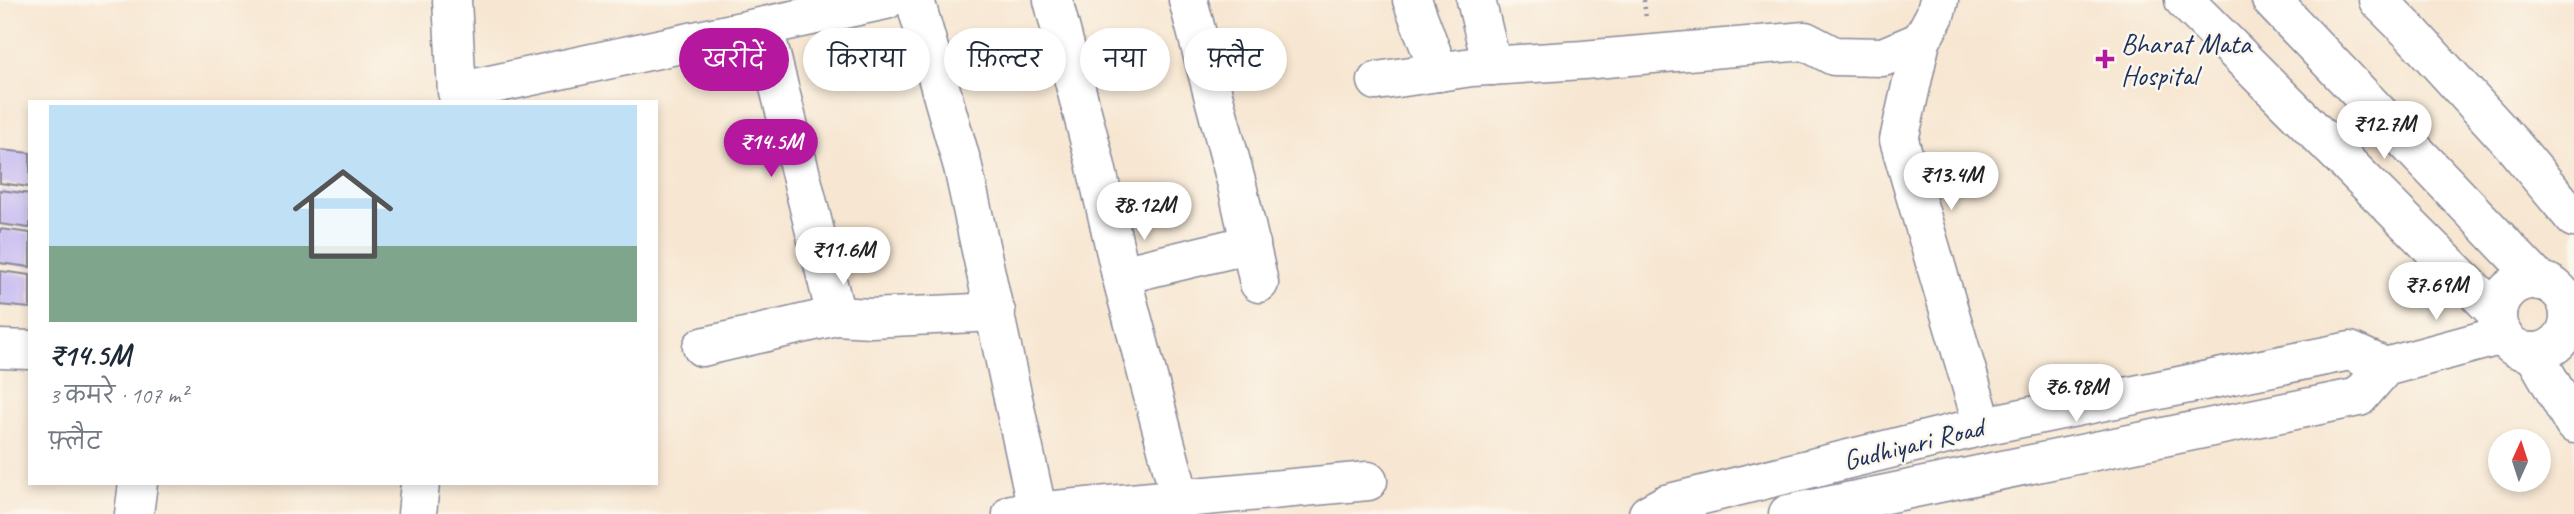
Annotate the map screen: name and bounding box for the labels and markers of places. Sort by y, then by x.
place label: Bharat Mata Hospital [2121,26,2253,93]
marker: Bharat Mata Hospital [2095,49,2115,69]
pin: ₹12.7M [2327,102,2441,161]
pin: ₹14.5M [714,120,828,179]
pin: ₹13.4M [1894,152,2008,212]
pin: ₹8.12M [1087,182,1201,242]
pin: ₹11.6M [786,228,900,287]
pin: ₹7.69M [2379,262,2493,322]
pin: ₹6.98M [2019,364,2133,424]

